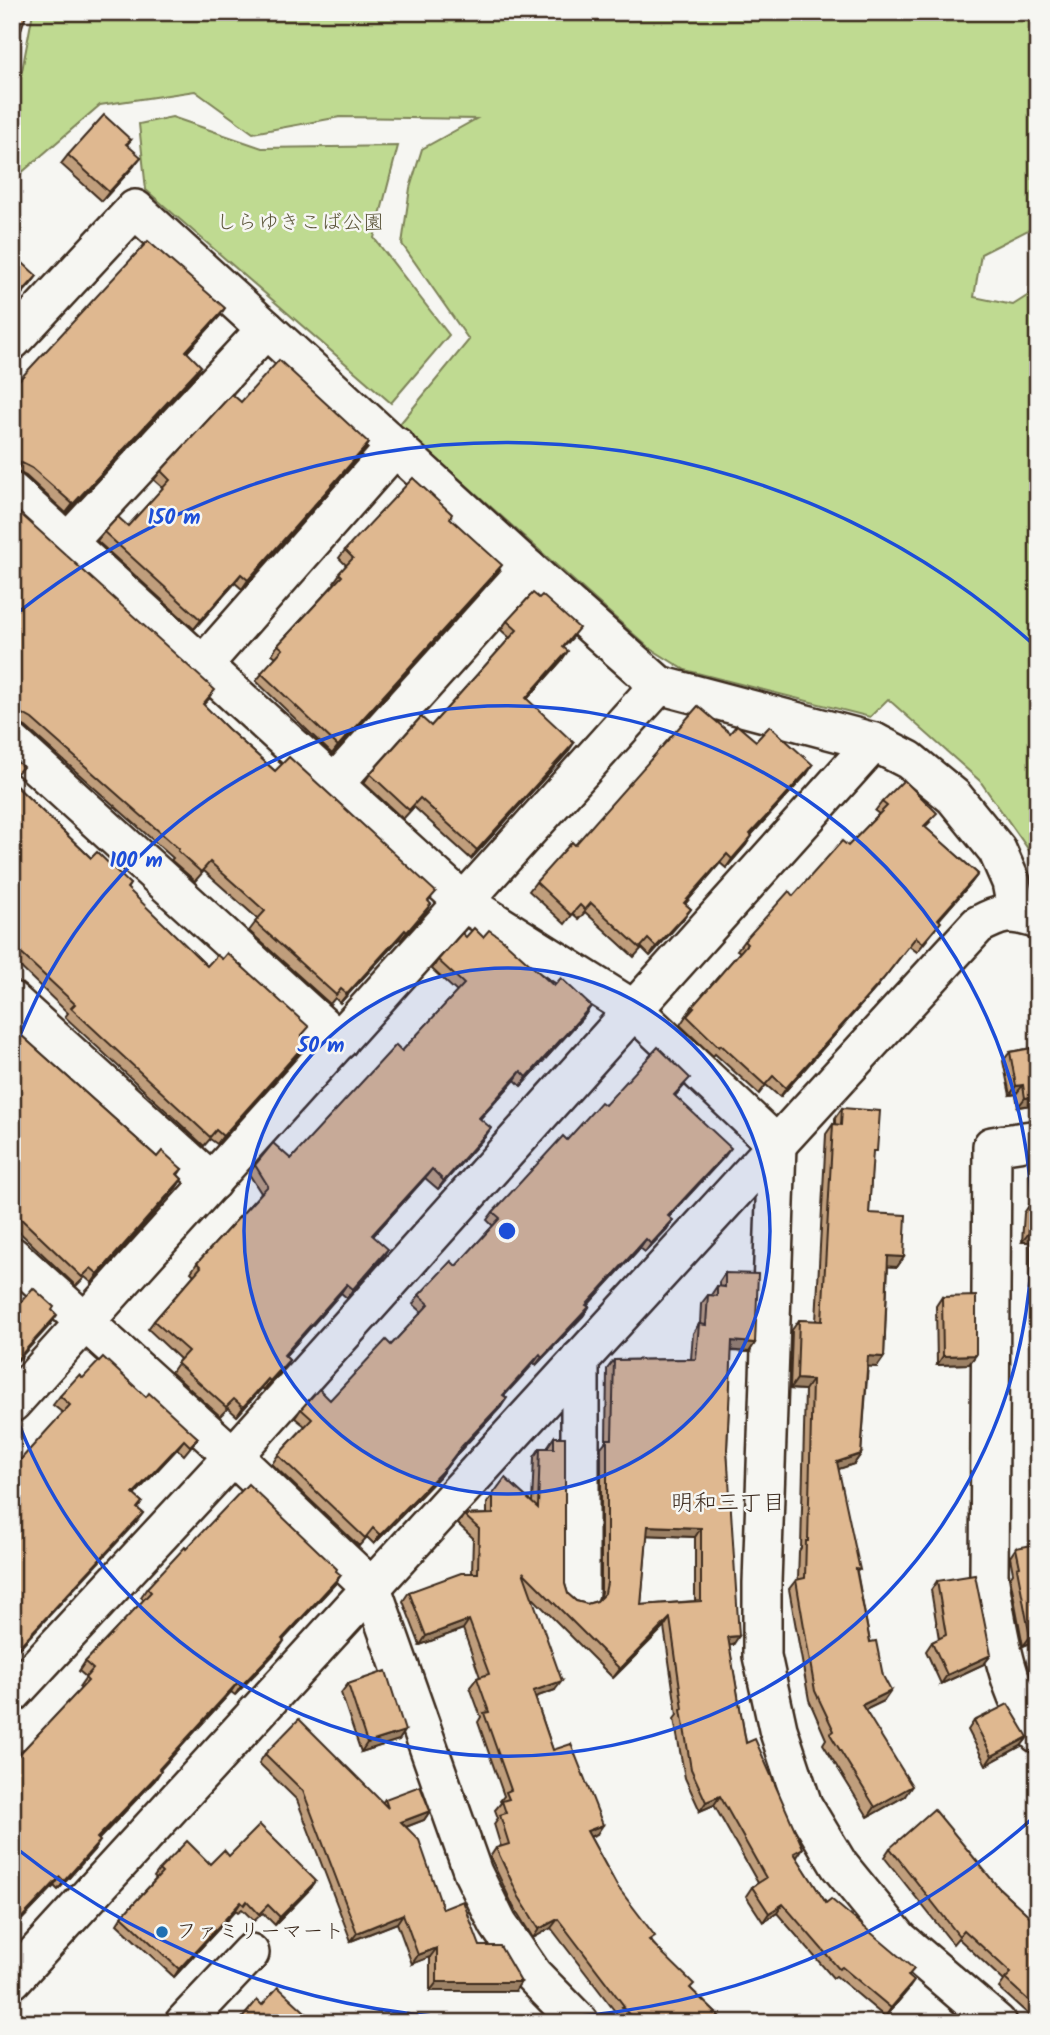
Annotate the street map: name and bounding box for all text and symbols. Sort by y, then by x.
park label: しらゆきこば公園 [216,207,384,240]
text: 150 m [147,502,201,535]
text: 100 m [109,845,163,878]
text: 50 m [297,1030,344,1063]
centre of rings [495,1219,519,1243]
district label: 明和三丁目 [671,1486,786,1522]
place label: ファミリーマート [176,1916,344,1949]
marker: ファミリーマート [154,1924,170,1940]

